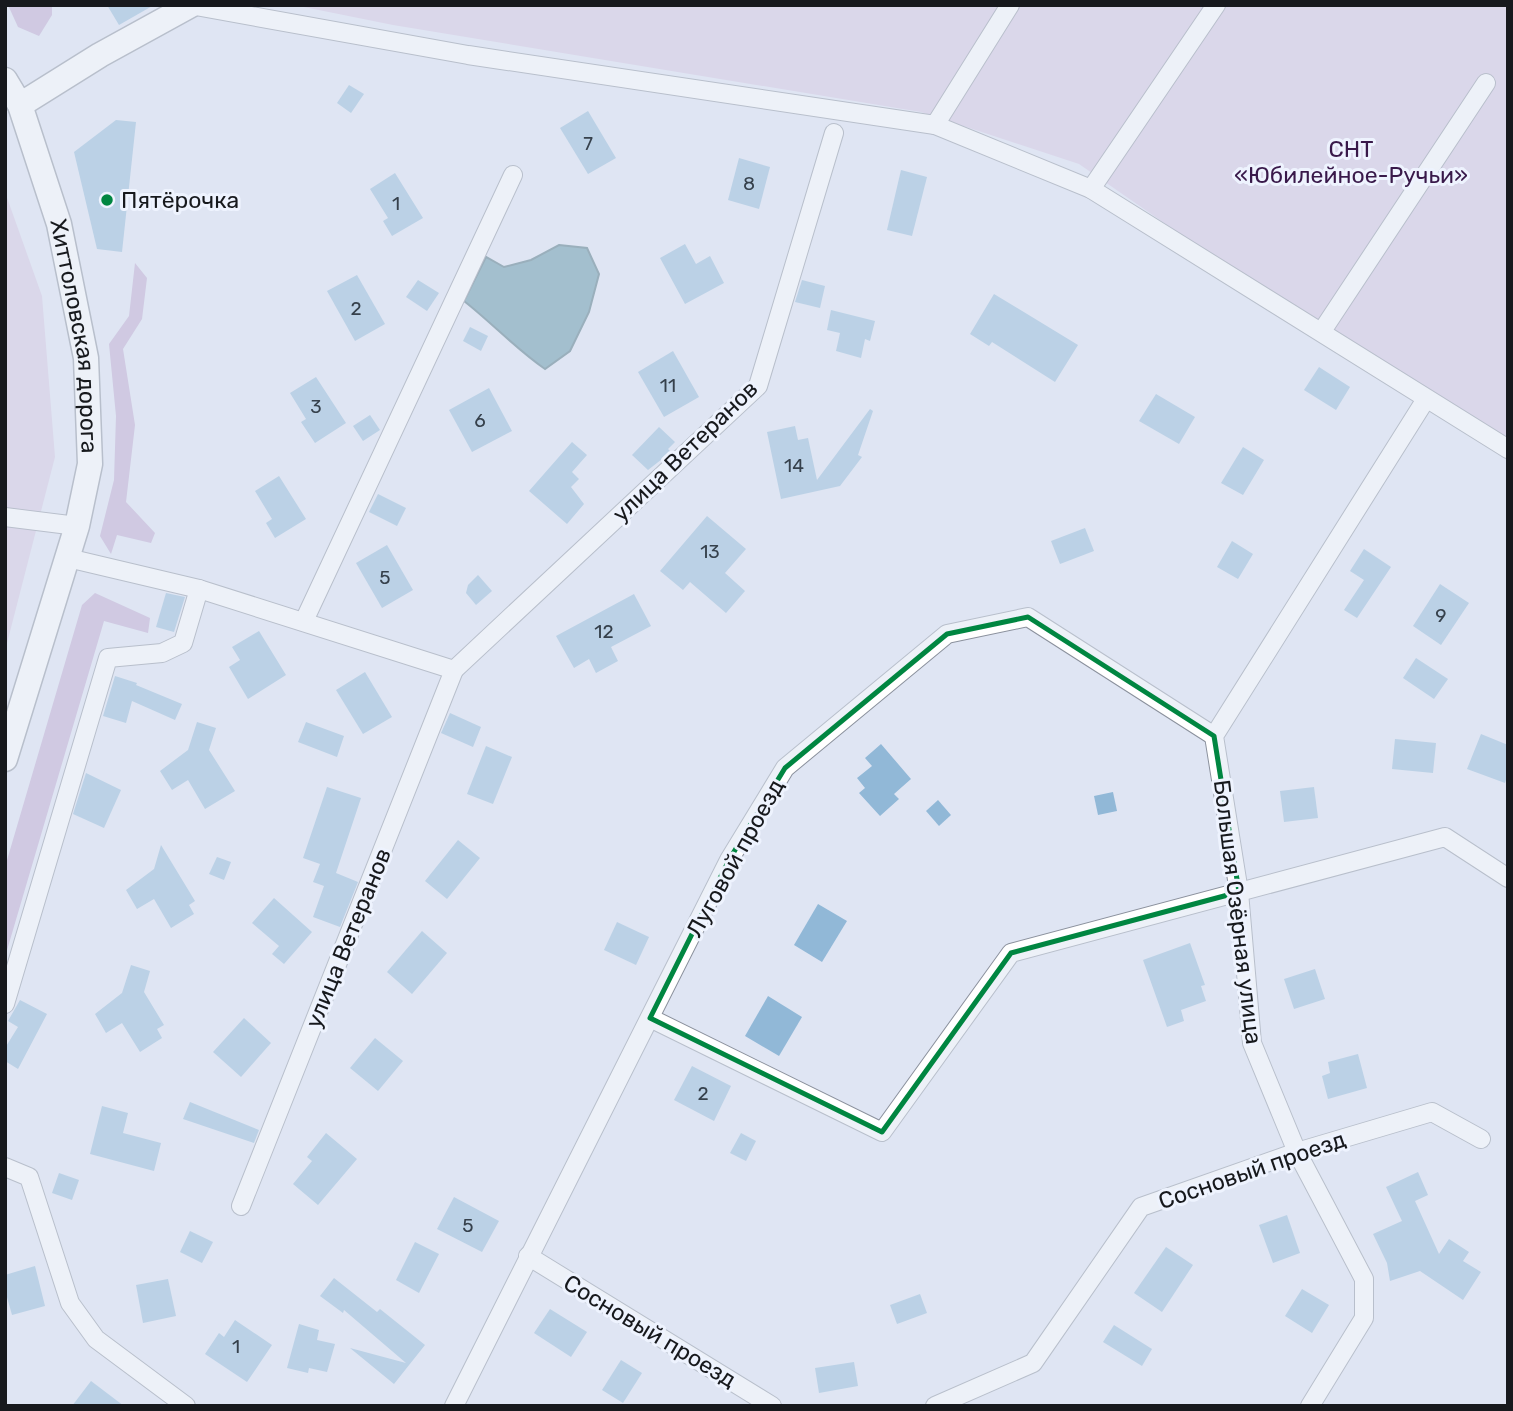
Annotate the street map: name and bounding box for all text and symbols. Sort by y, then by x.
house number: 7 [583,132,593,155]
park label: СНТ «Юбилейное-Ручьи» [1234,135,1468,189]
house number: 8 [743,172,755,195]
place label: Пятёрочка [121,186,239,214]
marker: Пятёрочка [99,192,115,208]
house number: 1 [392,192,400,215]
street label: Хиттоловская дорога [44,216,104,454]
house number: 2 [350,297,362,320]
house number: 11 [660,374,676,397]
street label: улица Ветеранов [607,375,763,527]
house number: 3 [310,395,322,418]
house number: 6 [474,409,486,432]
house number: 14 [784,454,804,477]
house number: 13 [700,540,720,563]
house number: 5 [379,566,391,589]
house number: 9 [1435,604,1447,627]
house number: 12 [594,620,614,643]
street label: Луговой проезд [680,774,790,942]
street label: Большая Озёрная улица [1208,778,1268,1046]
street label: улица Ветеранов [299,844,397,1032]
house number: 2 [697,1082,709,1105]
street label: Сосновый проезд [1155,1125,1350,1215]
house number: 5 [462,1214,474,1237]
street label: Сосновый проезд [559,1268,741,1394]
house number: 1 [232,1335,240,1358]

